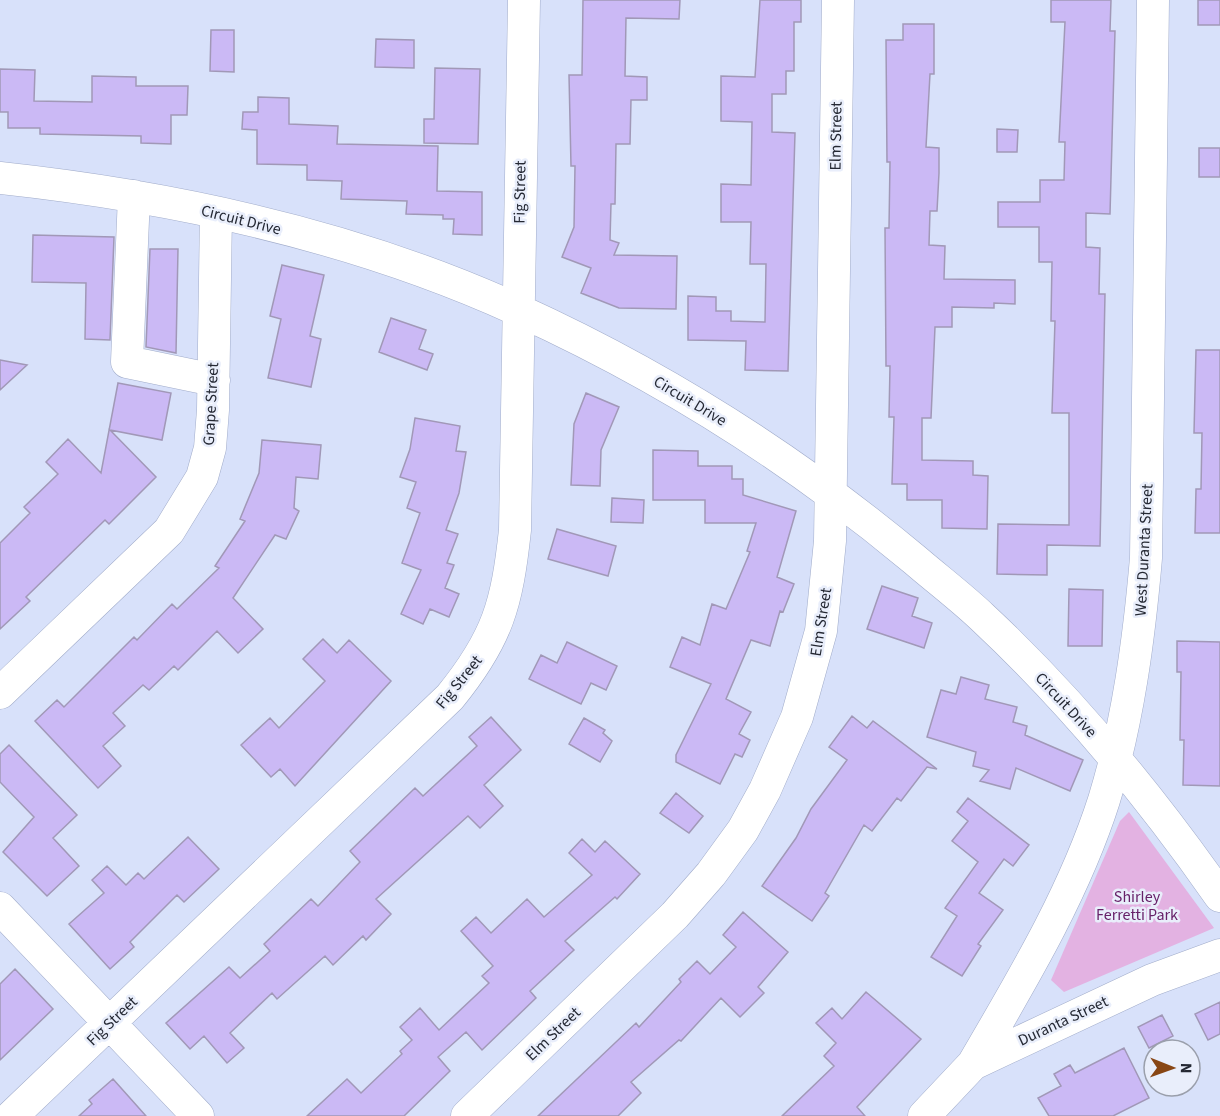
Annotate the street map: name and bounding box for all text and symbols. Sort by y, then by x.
street label: Elm Street [824,101,848,171]
street label: Fig Street [508,160,532,224]
street label: Circuit Drive [199,199,283,241]
street label: Grape Street [198,361,224,446]
street label: Circuit Drive [649,371,731,431]
street label: West Duranta Street [1130,483,1158,617]
street label: Elm Street [805,586,837,658]
street label: Fig Street [431,650,488,713]
street label: Circuit Drive [1030,668,1102,742]
park label: Shirley Ferretti Park [1096,886,1178,926]
street label: Duranta Street [1014,990,1112,1051]
street label: Fig Street [82,991,143,1051]
street label: Elm Street [521,1002,586,1066]
north arrow [1142,1038,1202,1098]
text: N [1175,1063,1197,1074]

